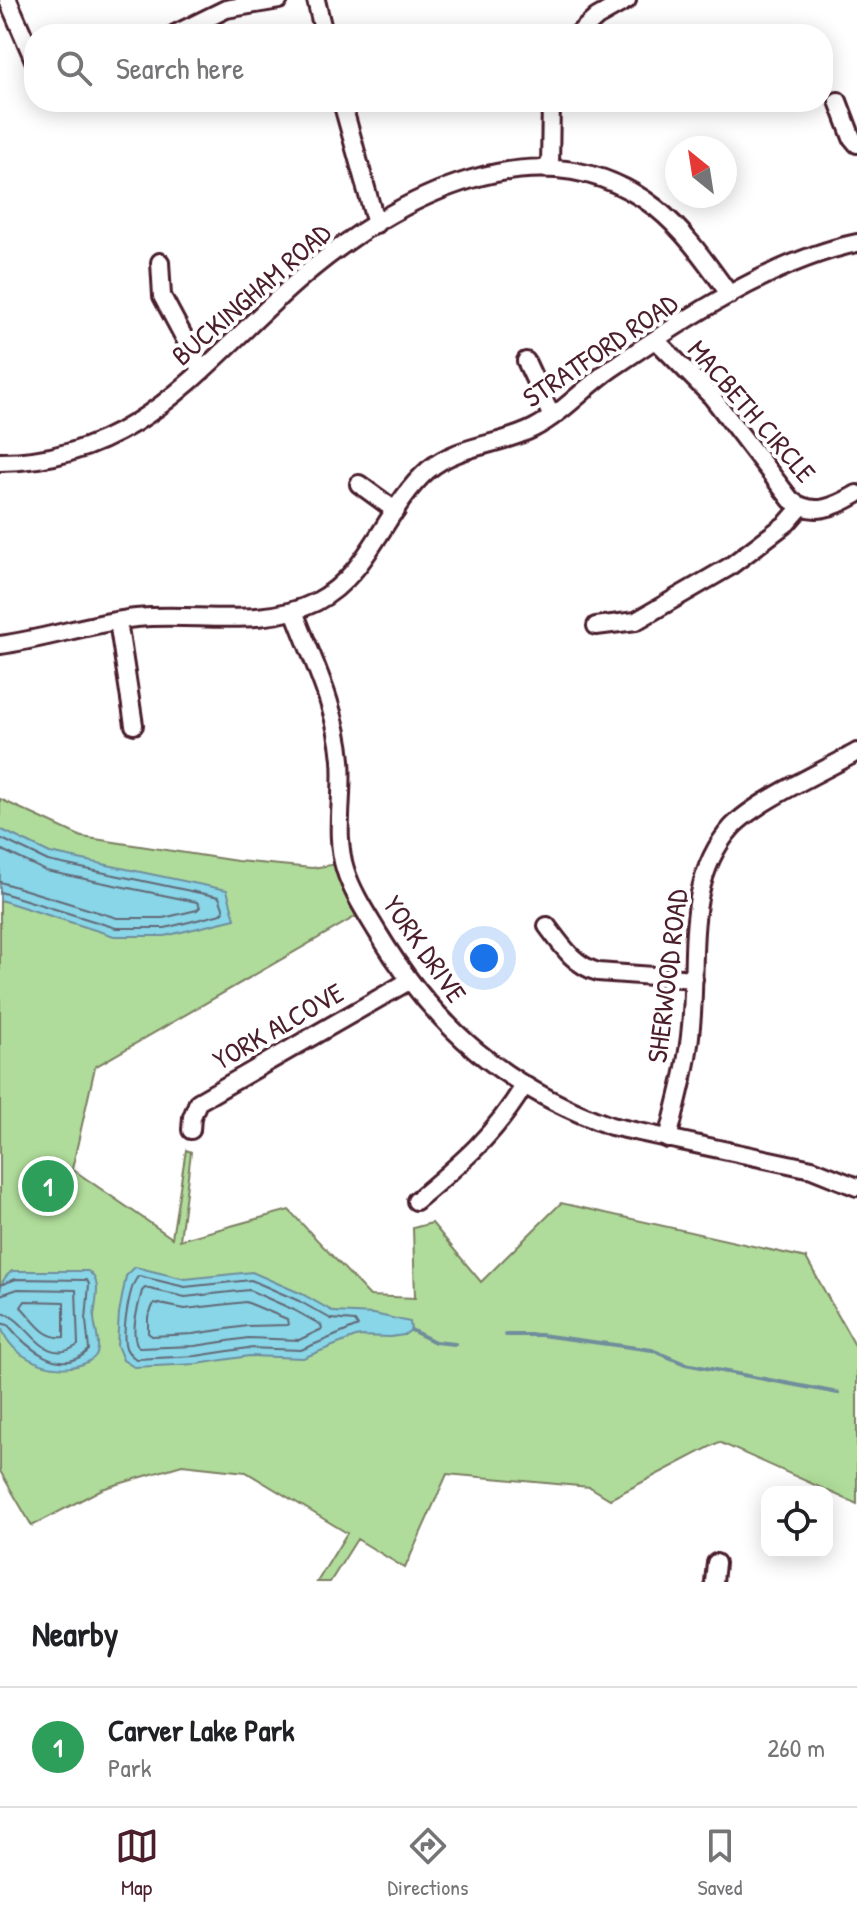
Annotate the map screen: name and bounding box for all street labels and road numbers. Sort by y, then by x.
street label: BUCKINGHAM ROAD [163,214,339,374]
street label: STRATFORD ROAD [515,284,685,416]
street label: MACBETH CIRCLE [679,331,825,491]
street label: SHERWOOD ROAD [638,886,697,1065]
street label: YORK DRIVE [374,888,476,1010]
street label: YORK ALCOVE [206,973,350,1079]

